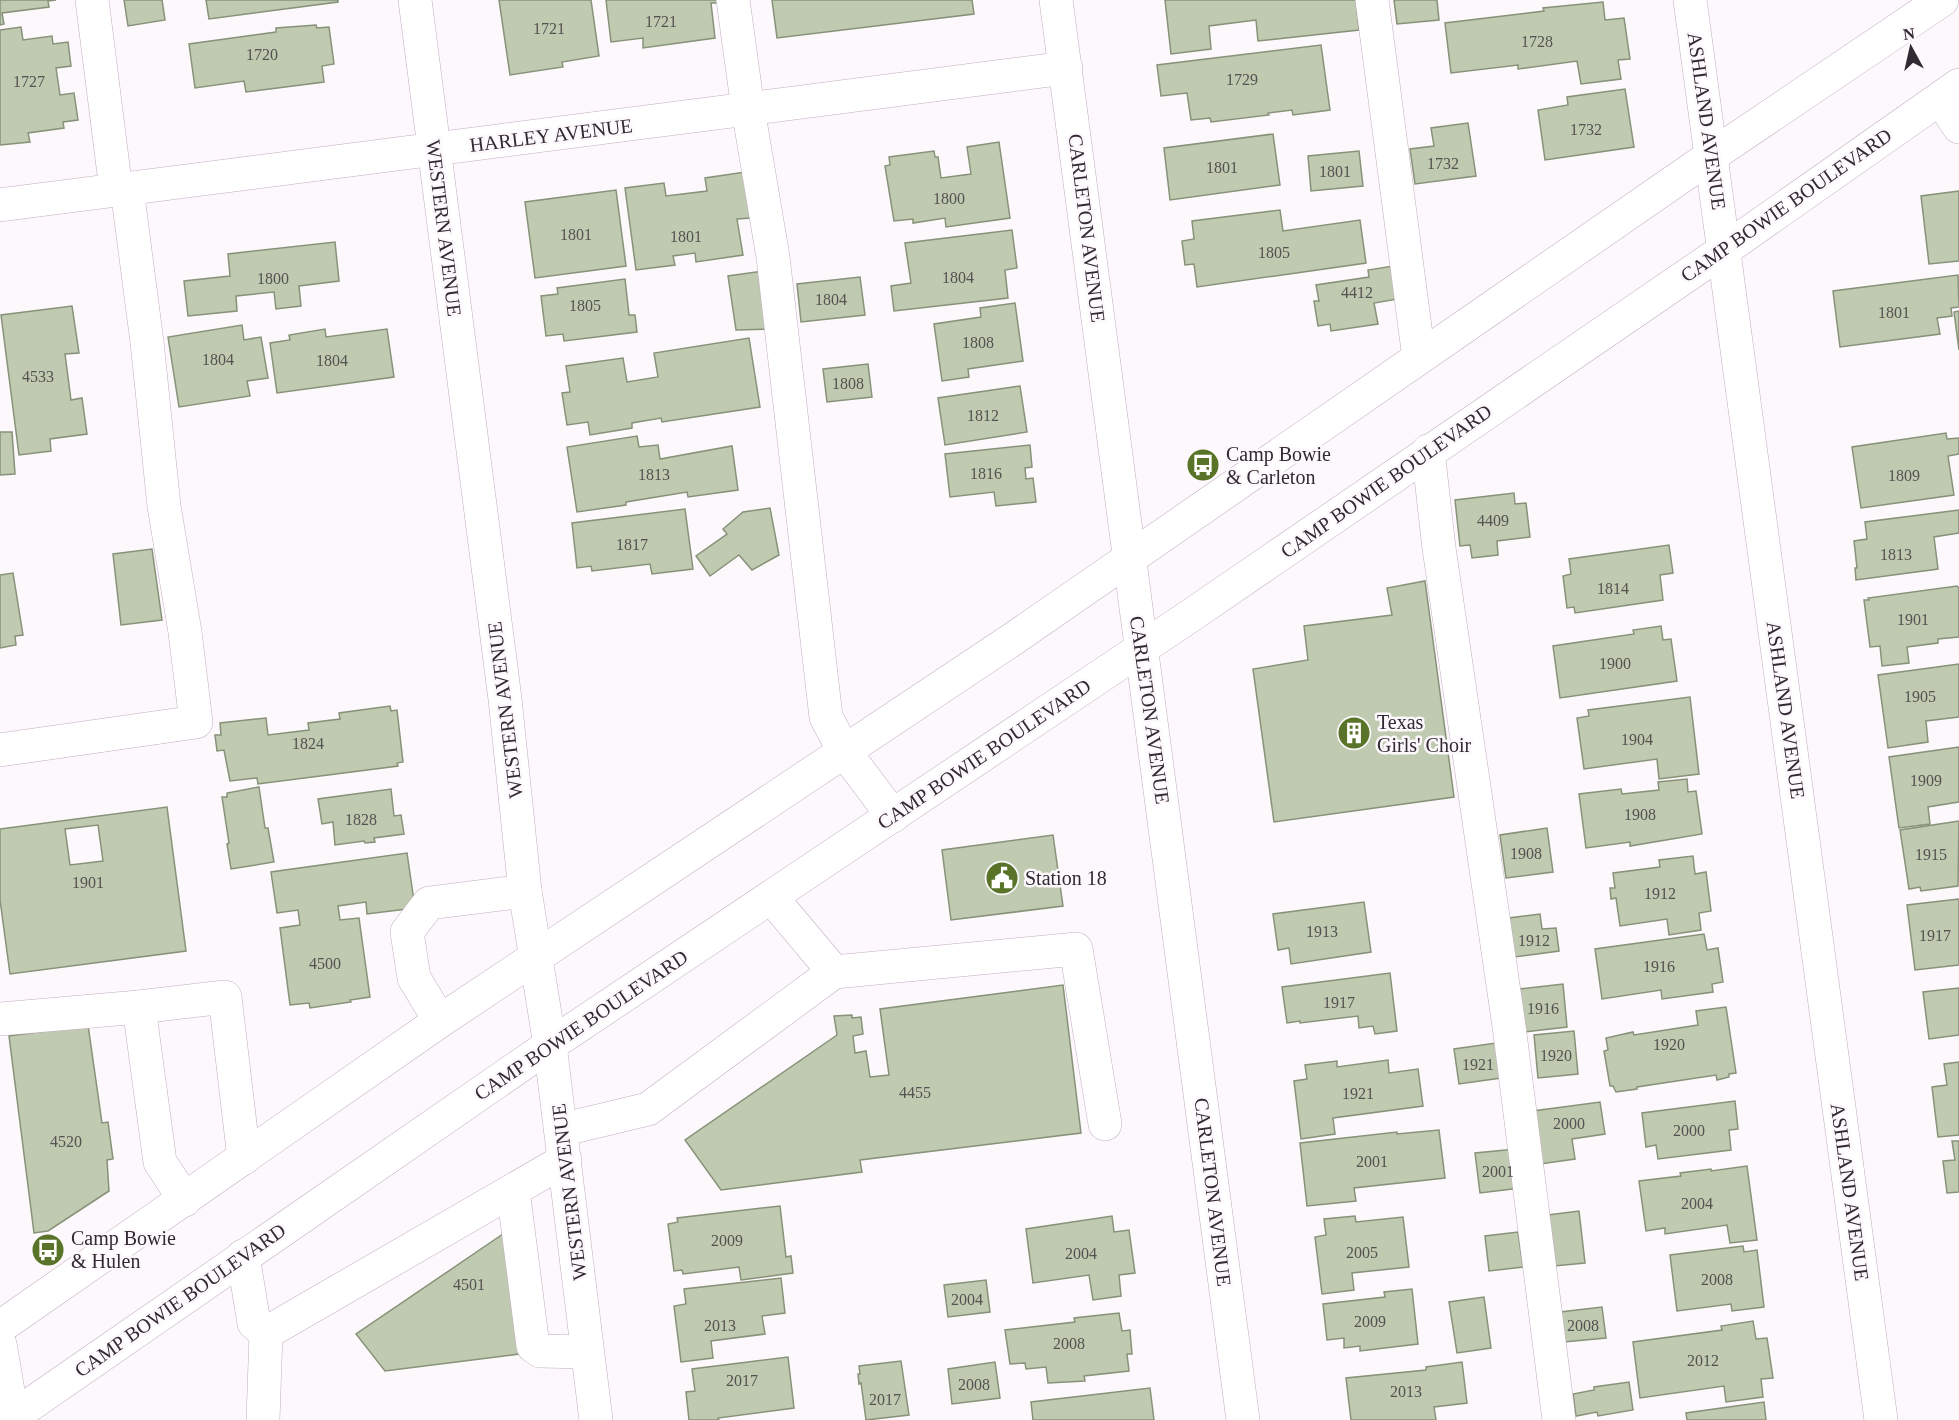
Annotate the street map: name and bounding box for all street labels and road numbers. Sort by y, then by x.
street label: ASHLAND AVENUE [1684,31,1730,211]
street label: HARLEY AVENUE [468,114,634,156]
street label: CAMP BOWIE BOULEVARD [1676,124,1896,286]
street label: CARLETON AVENUE [1065,132,1109,324]
street label: WESTERN AVENUE [422,138,466,318]
street label: CAMP BOWIE BOULEVARD [1276,400,1496,562]
street label: CARLETON AVENUE [1126,614,1174,806]
street label: WESTERN AVENUE [483,620,527,800]
street label: ASHLAND AVENUE [1763,620,1809,800]
street label: CAMP BOWIE BOULEVARD [873,674,1095,834]
street label: CAMP BOWIE BOULEVARD [470,945,692,1105]
street label: CARLETON AVENUE [1191,1096,1235,1288]
street label: WESTERN AVENUE [547,1102,591,1282]
street label: ASHLAND AVENUE [1827,1102,1873,1282]
street label: CAMP BOWIE BOULEVARD [70,1219,290,1381]

